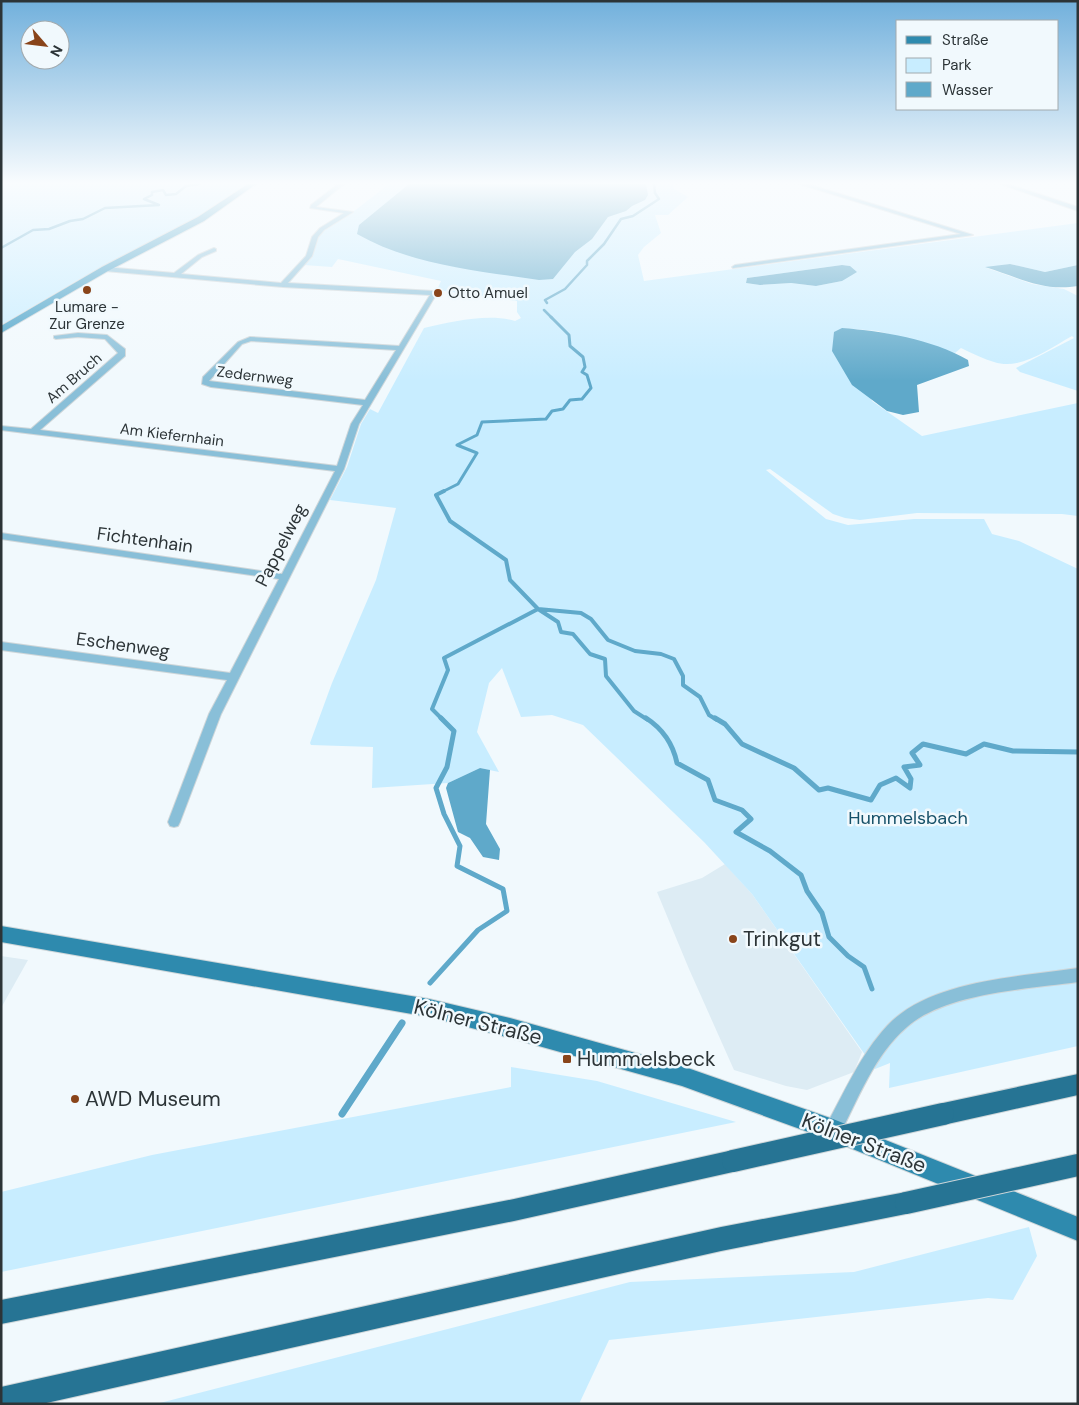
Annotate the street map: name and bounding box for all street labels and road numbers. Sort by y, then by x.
street label: Am Bruch [42,348,106,408]
street label: Zedernweg [216,361,294,391]
street label: Am Kiefernhain [119,419,225,451]
street label: Pappelweg [250,499,312,591]
street label: Fichtenhain [95,521,195,559]
street label: Eschenweg [75,627,171,663]
street label: Kölner Straße [411,993,545,1051]
street label: Kölner Straße [798,1106,930,1180]

